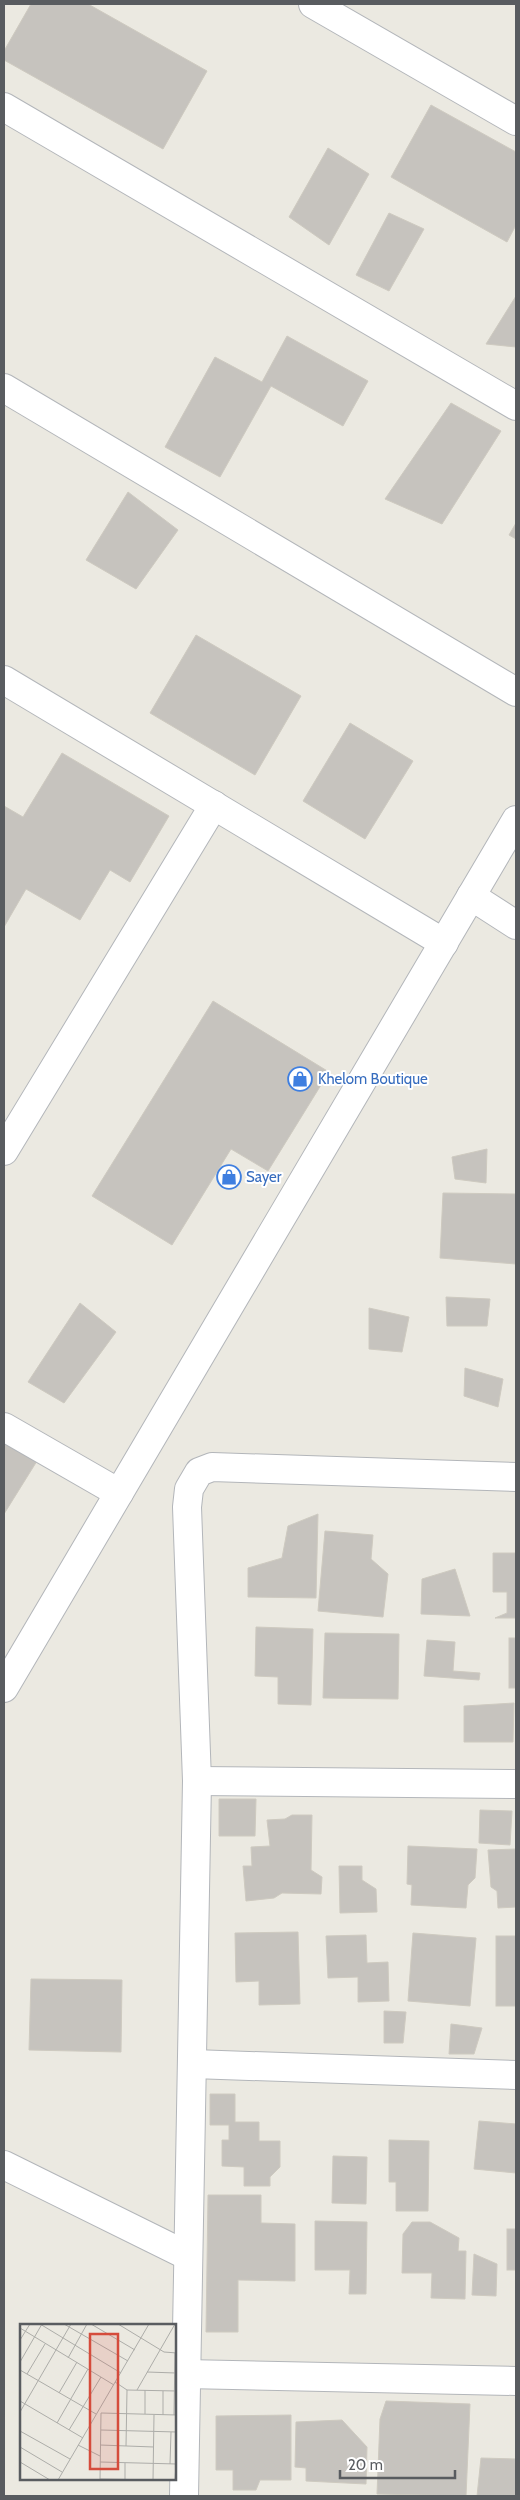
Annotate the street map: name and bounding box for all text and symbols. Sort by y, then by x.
shop icon: Khelom Boutique [287,1066,313,1092]
place label: Khelom Boutique [318,1070,428,1088]
shop icon: Sayer [216,1164,242,1190]
place label: Sayer [246,1168,282,1186]
inset map [20,2324,176,2480]
scale bar [340,2448,455,2480]
text: 20 m [348,2456,383,2474]

